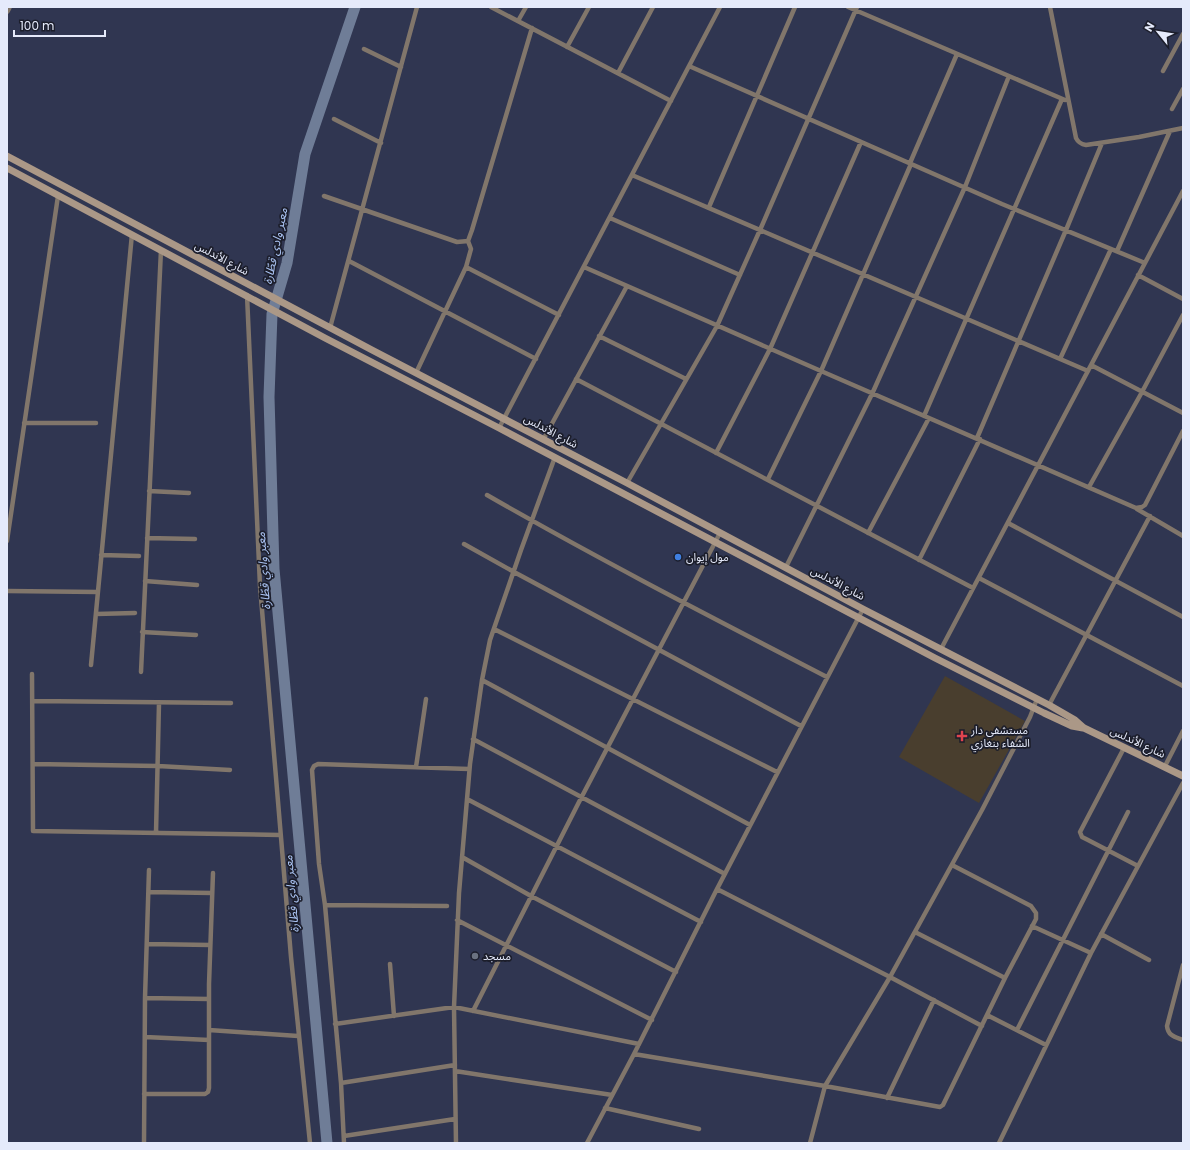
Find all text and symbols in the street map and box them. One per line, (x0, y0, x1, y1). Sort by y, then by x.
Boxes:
scale bar (14, 12, 105, 38)
north arrow (1138, 12, 1178, 52)
text: 100 m (20, 17, 54, 34)
text: N (1140, 19, 1158, 35)
water label: معبر وادي قطّارة (259, 205, 293, 286)
street label: شارع الأندلس (192, 237, 252, 279)
street label: شارع الأندلس (521, 410, 581, 452)
water label: معبر وادي قطّارة (252, 531, 276, 610)
place label: مول إيوان (686, 549, 729, 565)
marker: مول إيوان (673, 552, 683, 562)
street label: شارع الأندلس (808, 562, 868, 604)
place label: مستشفى دار الشفاء بنغازي (970, 722, 1030, 753)
street label: شارع الأندلس (1108, 722, 1168, 762)
marker: مستشفى دار الشفاء بنغازي (956, 730, 968, 742)
water label: معبر وادي قطّارة (279, 854, 305, 933)
place label: مسجد (483, 948, 511, 964)
marker: مسجد (470, 951, 480, 961)

